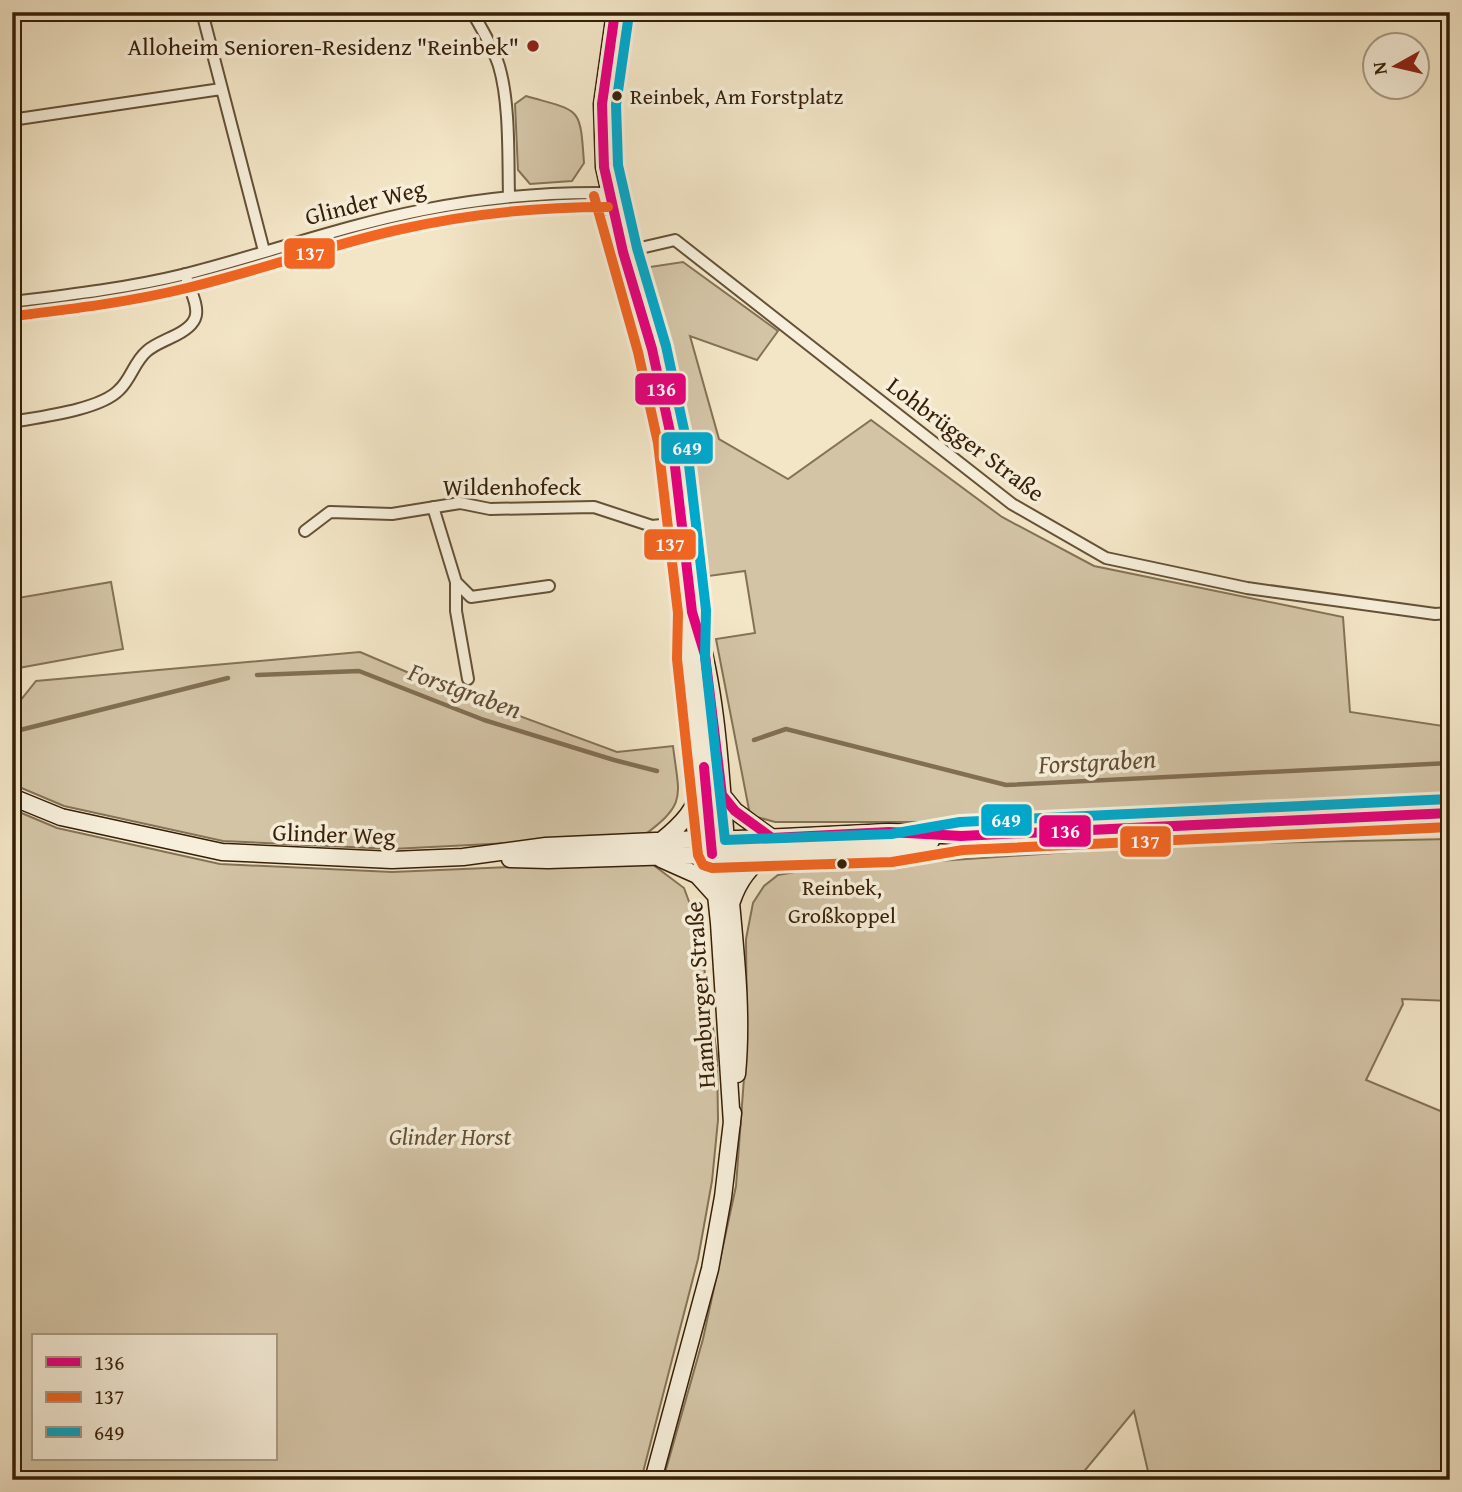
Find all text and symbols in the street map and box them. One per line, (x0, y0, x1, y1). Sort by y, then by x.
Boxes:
place label: Alloheim Senioren-Residenz "Reinbek" (127, 29, 519, 64)
north arrow (1360, 32, 1430, 102)
marker: Alloheim Senioren-Residenz "Reinbek" (525, 38, 541, 54)
text: N (1364, 60, 1394, 77)
place label: Reinbek, Am Forstplatz (630, 80, 844, 112)
marker: Reinbek, Am Forstplatz (610, 89, 624, 103)
street label: Glinder Weg (301, 170, 429, 234)
line badge: 137 (283, 237, 336, 270)
text: 137 (295, 239, 325, 267)
street label: Lohbrügger Straße (880, 368, 1052, 510)
line badge: 136 (634, 372, 687, 406)
text: 136 (646, 375, 676, 403)
line badge: 649 (660, 431, 714, 465)
text: 649 (672, 434, 702, 462)
street label: Wildenhofeck (443, 469, 582, 504)
line badge: 137 (643, 528, 697, 561)
text: 137 (655, 530, 685, 558)
water label: Forstgraben (402, 651, 527, 728)
water label: Forstgraben (1036, 738, 1157, 784)
line badge: 649 (980, 803, 1033, 837)
text: 649 (991, 806, 1021, 834)
street label: Glinder Weg (272, 814, 396, 854)
line badge: 136 (1038, 814, 1092, 848)
text: 136 (1050, 817, 1080, 845)
line badge: 137 (1119, 825, 1172, 858)
text: 137 (1130, 827, 1160, 855)
marker: Reinbek, Großkoppel (835, 857, 849, 871)
place label: Reinbek, Großkoppel (788, 871, 896, 931)
street label: Hamburger Straße (676, 900, 724, 1090)
park label: Glinder Horst (389, 1119, 511, 1154)
legend (32, 1334, 276, 1460)
text: 136 (94, 1347, 124, 1378)
text: 137 (94, 1381, 124, 1412)
text: 649 (94, 1417, 124, 1448)

